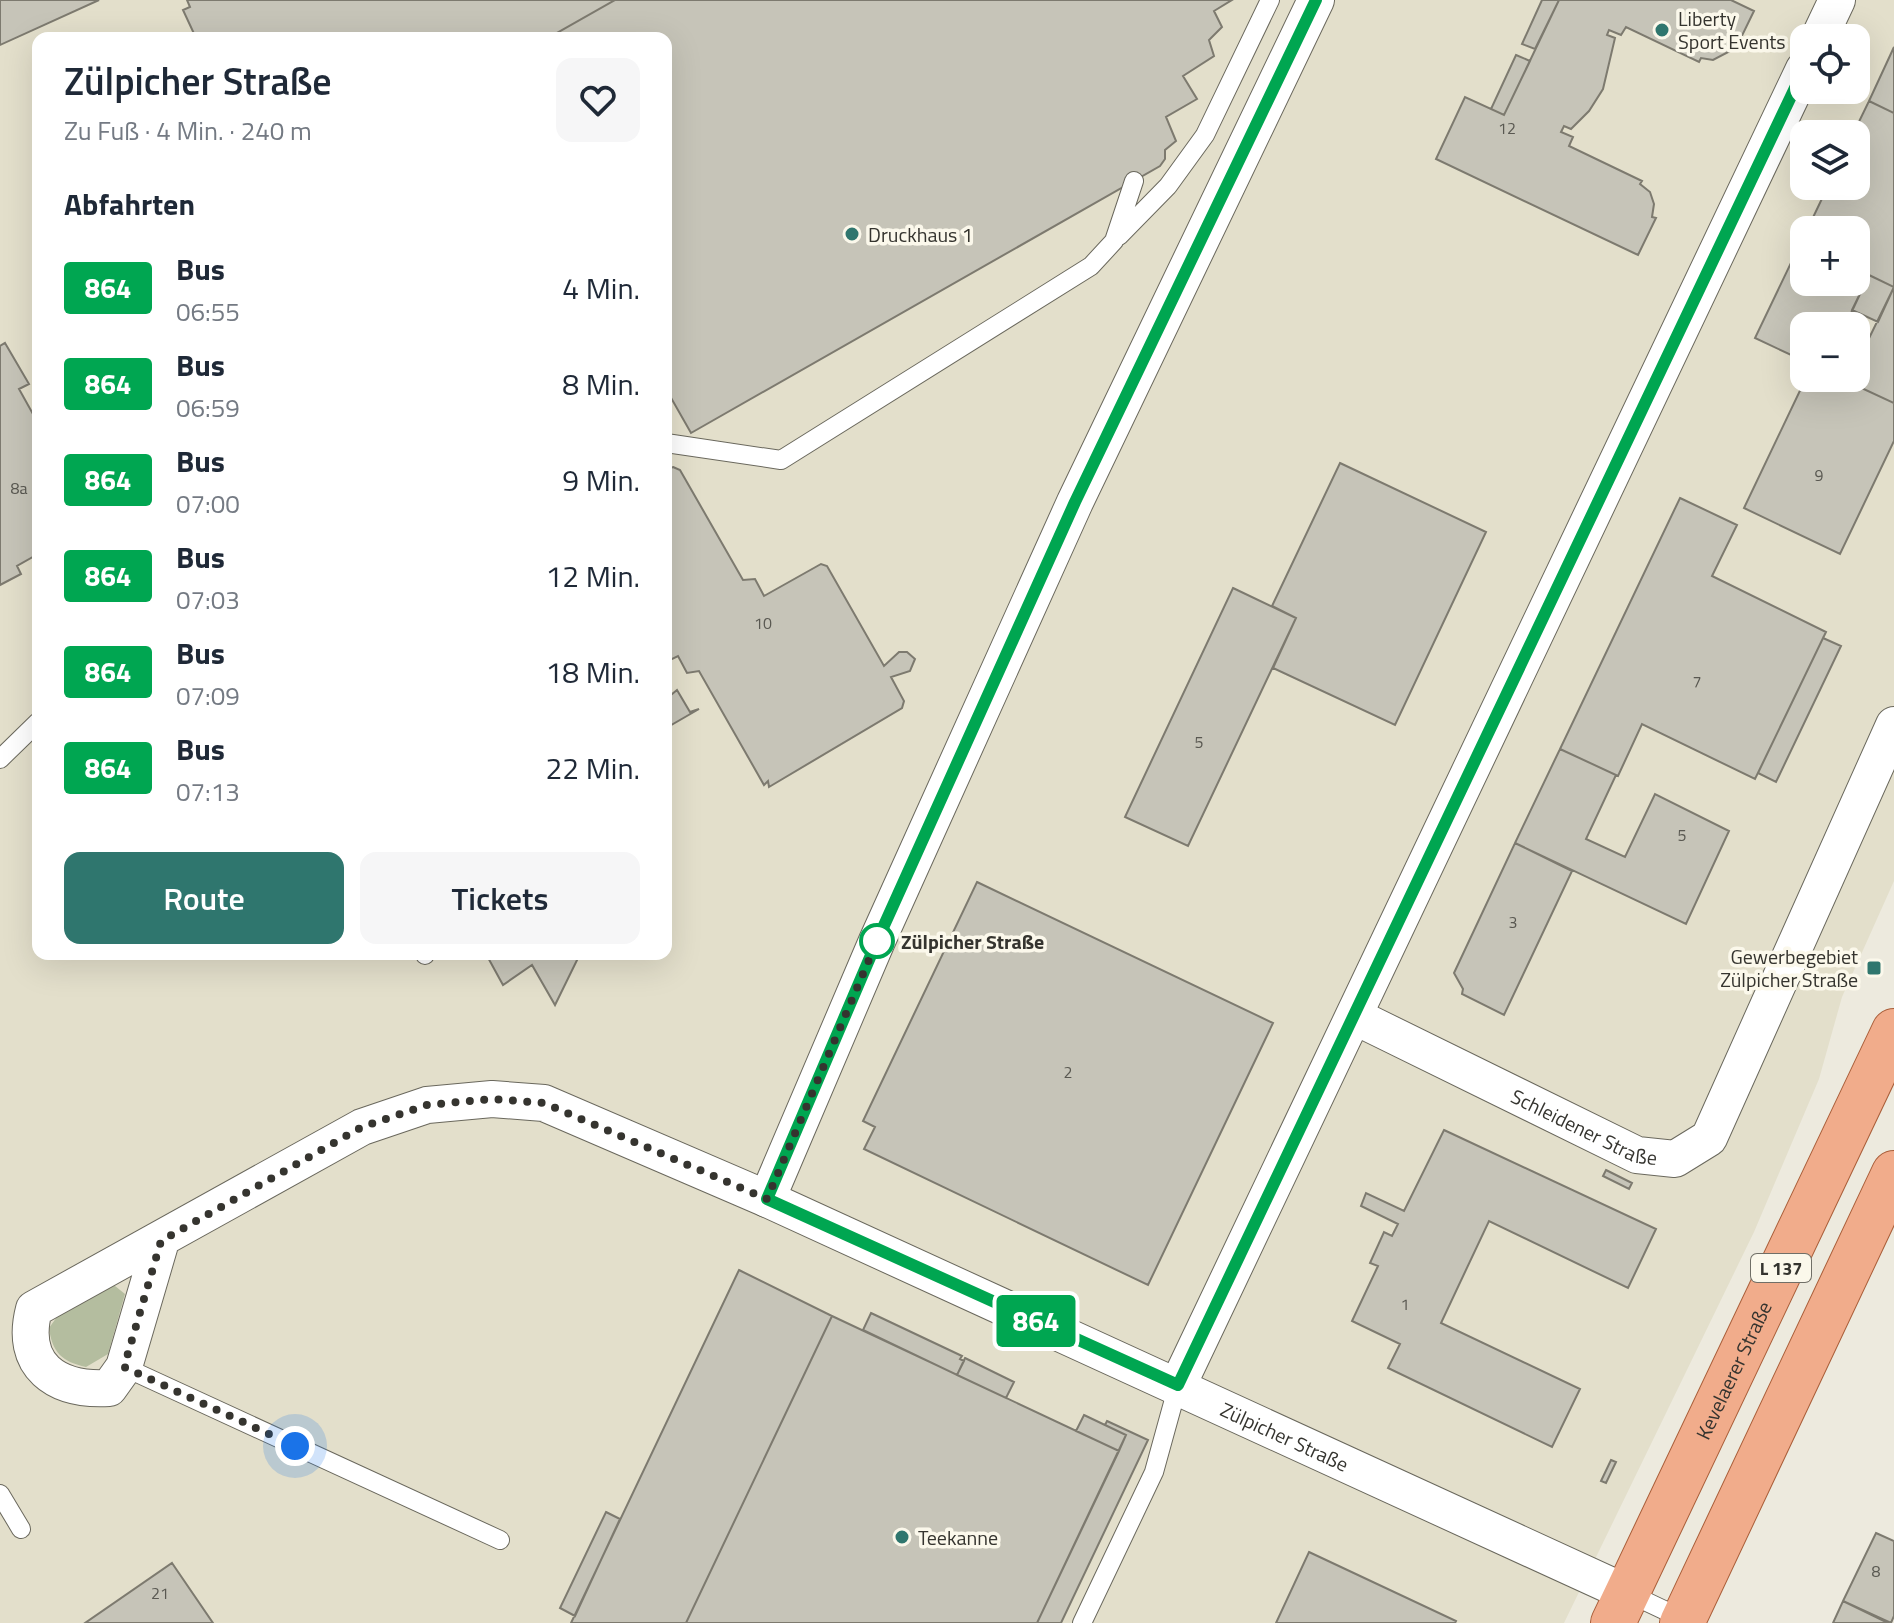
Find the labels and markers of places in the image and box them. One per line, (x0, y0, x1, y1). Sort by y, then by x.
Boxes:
place label: Liberty Sport Events (1678, 3, 1786, 57)
marker: Liberty Sport Events (1653, 21, 1671, 39)
place label: Druckhaus 1 (868, 219, 973, 250)
marker: Druckhaus 1 (843, 225, 861, 243)
marker: Zülpicher Straße (860, 924, 894, 958)
place label: Zülpicher Straße (901, 926, 1044, 957)
place label: Gewerbegebiet Zülpicher Straße (1720, 941, 1858, 995)
marker: Gewerbegebiet Zülpicher Straße (1865, 959, 1883, 977)
place label: Teekanne (918, 1522, 998, 1553)
marker: Teekanne (893, 1528, 911, 1546)

